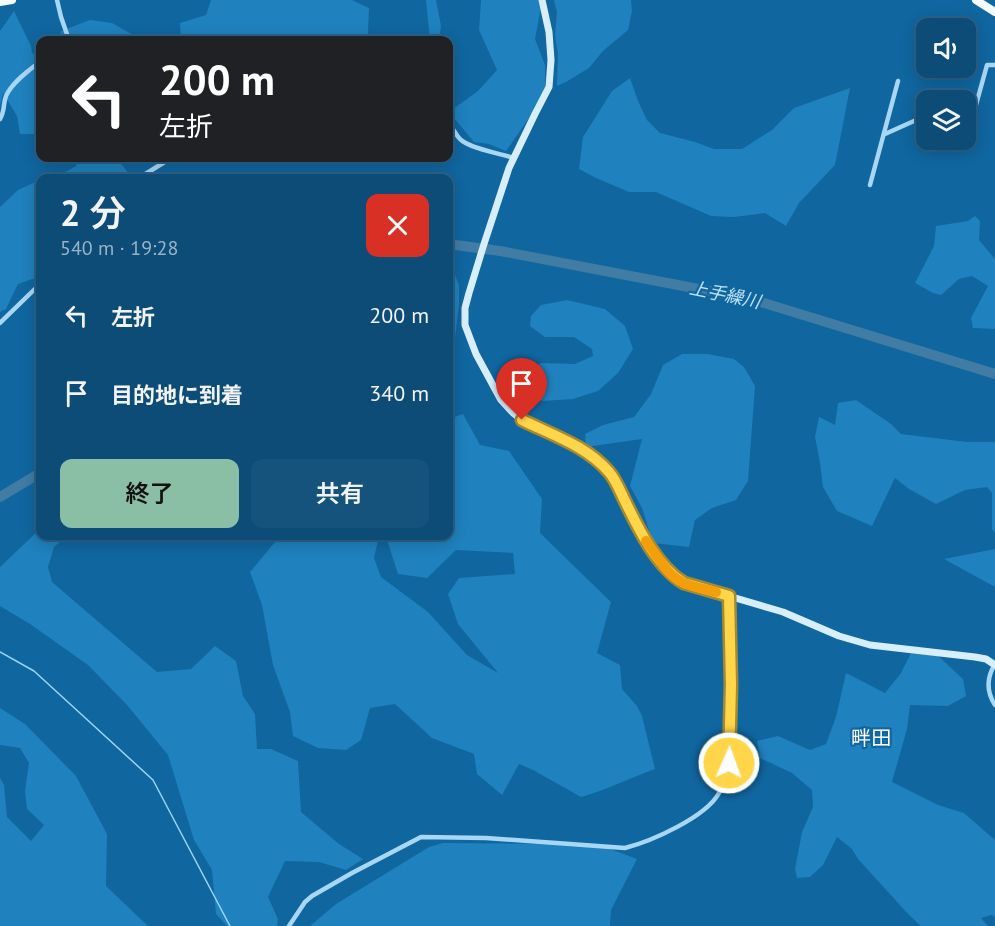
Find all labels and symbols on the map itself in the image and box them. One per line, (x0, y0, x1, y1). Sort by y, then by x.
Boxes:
water label: 上手繰川 (687, 276, 765, 314)
pin (496, 358, 547, 420)
district label: 畔田 (851, 725, 891, 751)
position arrow (697, 731, 761, 795)

